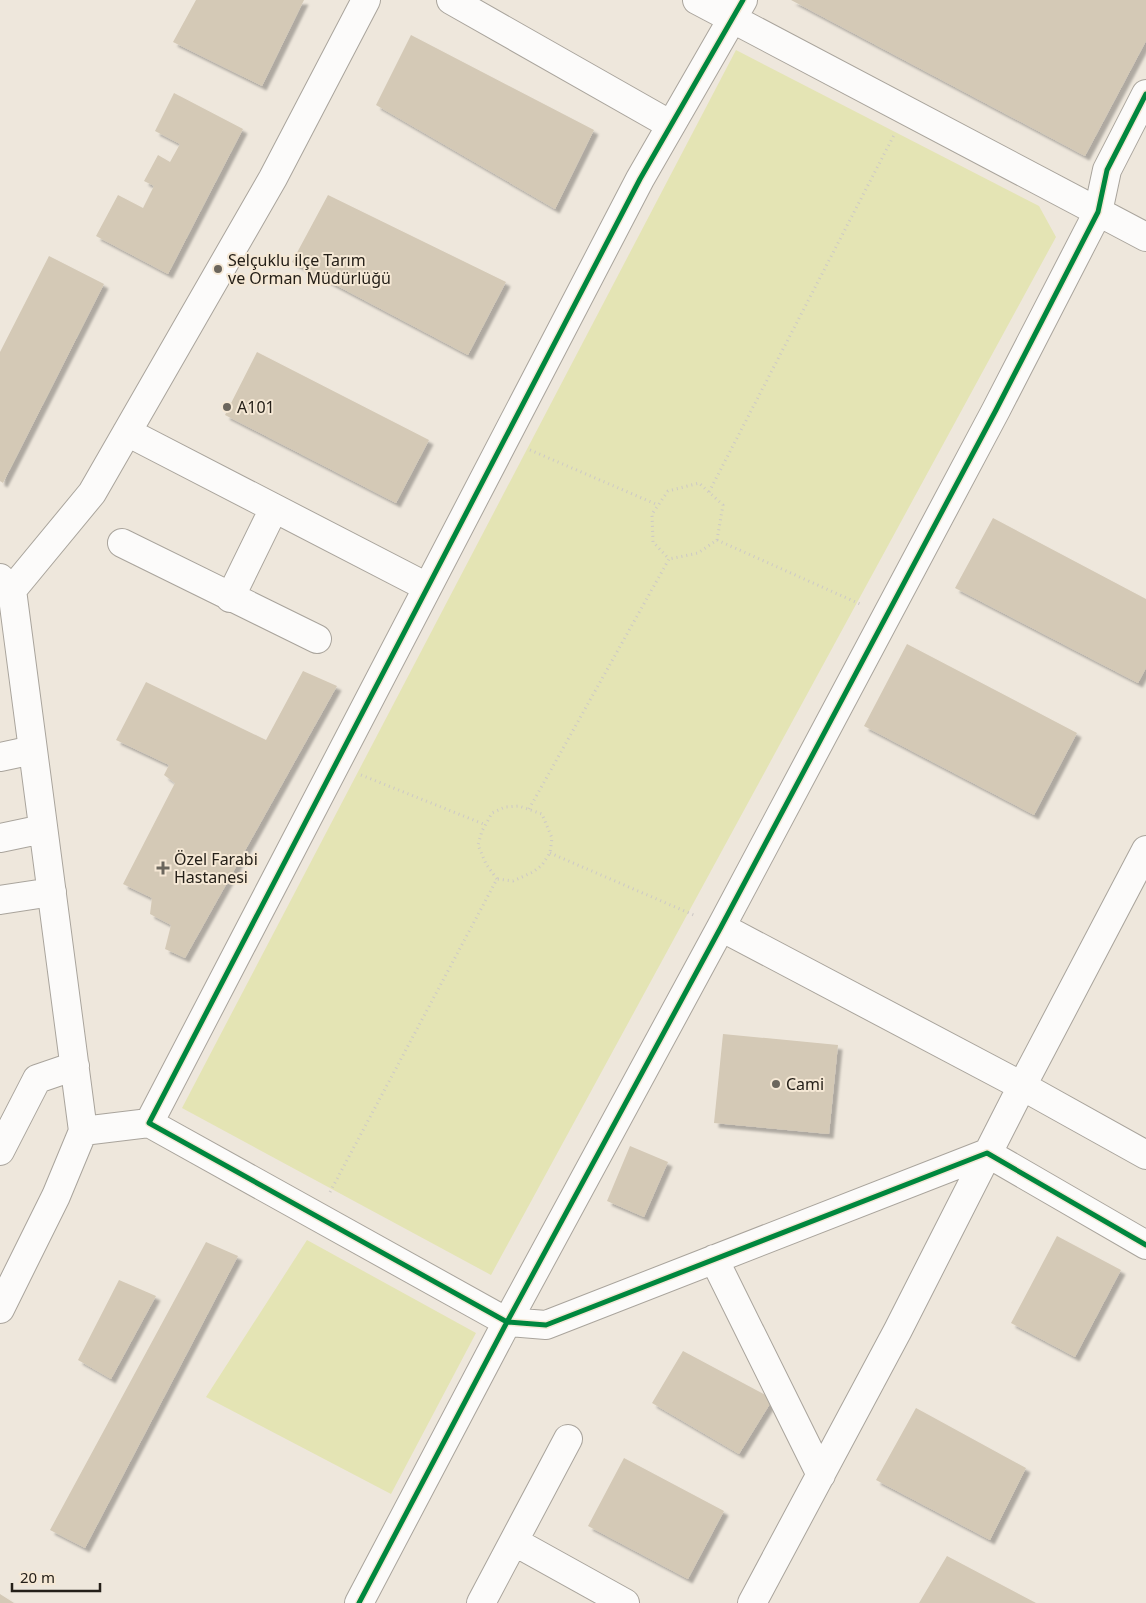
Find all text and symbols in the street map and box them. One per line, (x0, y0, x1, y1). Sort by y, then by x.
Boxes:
place label: Selçuklu ilçe Tarım ve Orman Müdürlüğü (228, 249, 391, 289)
marker: Selçuklu ilçe Tarım ve Orman Müdürlüğü (212, 263, 224, 275)
place label: A101 (237, 396, 275, 418)
marker: A101 (221, 401, 233, 413)
place label: Özel Farabi Hastanesi (174, 848, 258, 888)
marker: Özel Farabi Hastanesi (156, 861, 170, 875)
place label: Cami (786, 1073, 824, 1095)
marker: Cami (770, 1078, 782, 1090)
scale bar (12, 1560, 100, 1592)
text: 20 m (20, 1567, 55, 1587)

